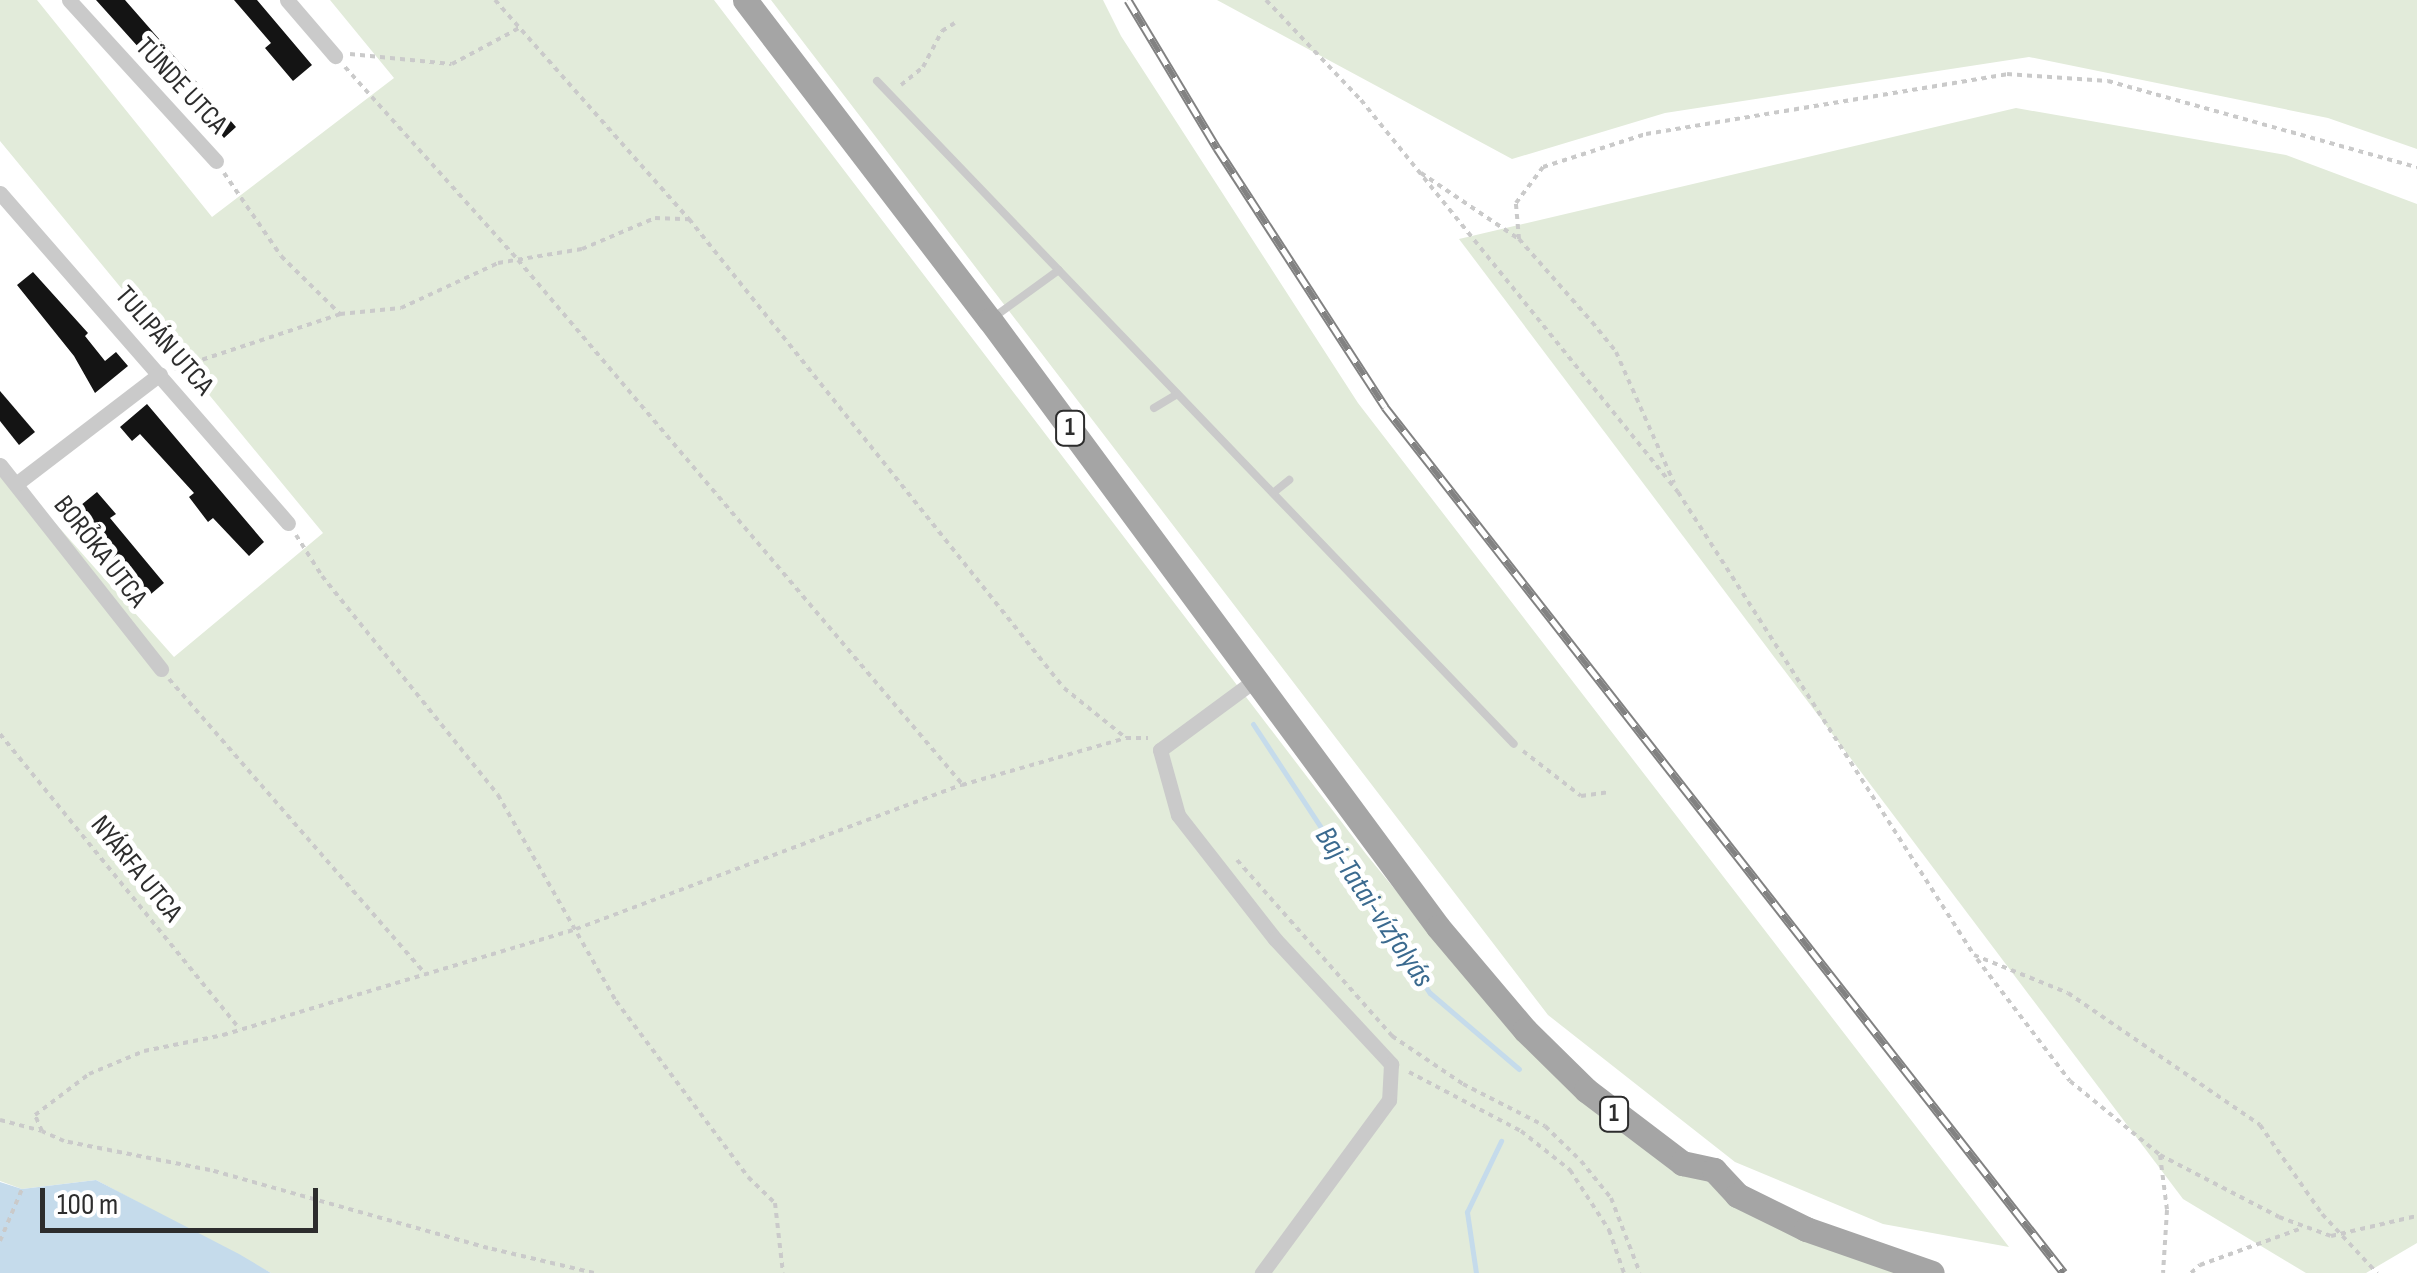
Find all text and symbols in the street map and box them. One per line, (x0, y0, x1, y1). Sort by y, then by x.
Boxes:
street label: TÜNDE UTCA (128, 31, 234, 141)
street label: TULIPÁN UTCA (108, 280, 220, 402)
road number: 1 (1055, 408, 1085, 448)
street label: BORÓKA UTCA (46, 490, 154, 614)
street label: NYÁRFA UTCA (83, 809, 189, 929)
water label: Baj-Tatai-vízfolyás (1307, 820, 1441, 994)
road number: 1 (1599, 1094, 1629, 1134)
scale bar (45, 1168, 322, 1230)
text: 100 m (57, 1187, 118, 1223)

